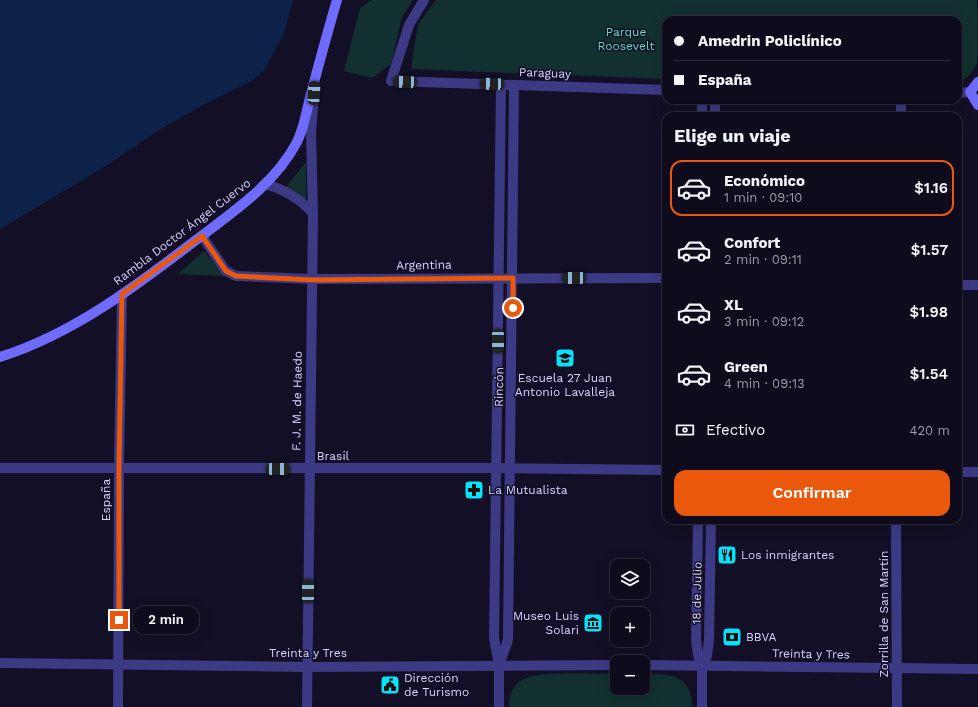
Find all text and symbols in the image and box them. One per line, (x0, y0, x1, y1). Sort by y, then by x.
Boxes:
park label: Parque Roosevelt (598, 25, 654, 53)
text: Amedrin Policlínico (698, 32, 842, 50)
street label: Paraguay (519, 65, 572, 81)
text: España (698, 71, 751, 89)
car (393, 76, 417, 88)
car (480, 78, 504, 90)
car (307, 81, 321, 105)
text: Elige un viaje (674, 125, 791, 146)
icon: car (676, 170, 712, 206)
text: Económico (724, 172, 805, 190)
street label: Rambla Doctor Ángel Cuervo (111, 176, 253, 288)
text: $1.16 (914, 179, 948, 197)
text: 1 min · 09:10 (724, 190, 802, 205)
icon: car (676, 232, 712, 268)
text: Confort (724, 234, 780, 252)
text: $1.57 (911, 241, 948, 259)
text: 2 min · 09:11 (724, 252, 802, 267)
street label: Argentina (396, 258, 452, 272)
car (562, 272, 586, 284)
icon: car (676, 294, 712, 330)
text: XL (724, 296, 743, 314)
route start (504, 299, 522, 317)
text: $1.98 (909, 303, 948, 321)
text: 3 min · 09:12 (724, 314, 804, 329)
car (492, 329, 504, 353)
school or university icon: Escuela 27 Juan Antonio Lavalleja (554, 347, 576, 369)
street label: F. J. M. de Haedo (289, 351, 305, 451)
icon: car (676, 356, 712, 392)
text: Green (724, 358, 768, 376)
text: $1.54 (910, 365, 948, 383)
street label: Rincón (492, 367, 506, 407)
place label: Escuela 27 Juan Antonio Lavalleja (515, 371, 615, 399)
text: 4 min · 09:13 (724, 376, 805, 391)
icon: cash (674, 419, 696, 441)
text: Efectivo (706, 421, 765, 439)
text: 420 m (910, 423, 950, 438)
street label: Brasil (317, 449, 350, 463)
car (266, 463, 290, 475)
button: Confirmar (674, 470, 950, 516)
street label: España (99, 479, 113, 521)
pharmacy icon: La Mutualista (463, 479, 485, 501)
place label: La Mutualista (488, 483, 568, 497)
restaurant icon: Los inmigrantes (716, 544, 738, 566)
place label: Los inmigrantes (741, 548, 834, 562)
street label: Zorrilla de San Martín (877, 551, 891, 678)
map controls (610, 559, 650, 695)
button: layers (610, 559, 650, 599)
street label: 18 de Julio (689, 562, 705, 624)
car (302, 579, 314, 603)
callout: 2 min (133, 606, 199, 634)
button: + (610, 607, 650, 647)
place label: Museo Luis Solari (513, 609, 579, 637)
route end (110, 611, 128, 629)
text: 2 min (148, 612, 184, 627)
museum icon: Museo Luis Solari (582, 612, 604, 634)
bank icon: BBVA (721, 626, 743, 648)
place label: BBVA (746, 630, 777, 644)
street label: Treinta y Tres (269, 646, 347, 660)
street label: Treinta y Tres (772, 646, 850, 662)
button: − (610, 655, 650, 695)
place label: Dirección de Turismo (404, 671, 469, 699)
public building icon: Dirección de Turismo (379, 674, 401, 696)

